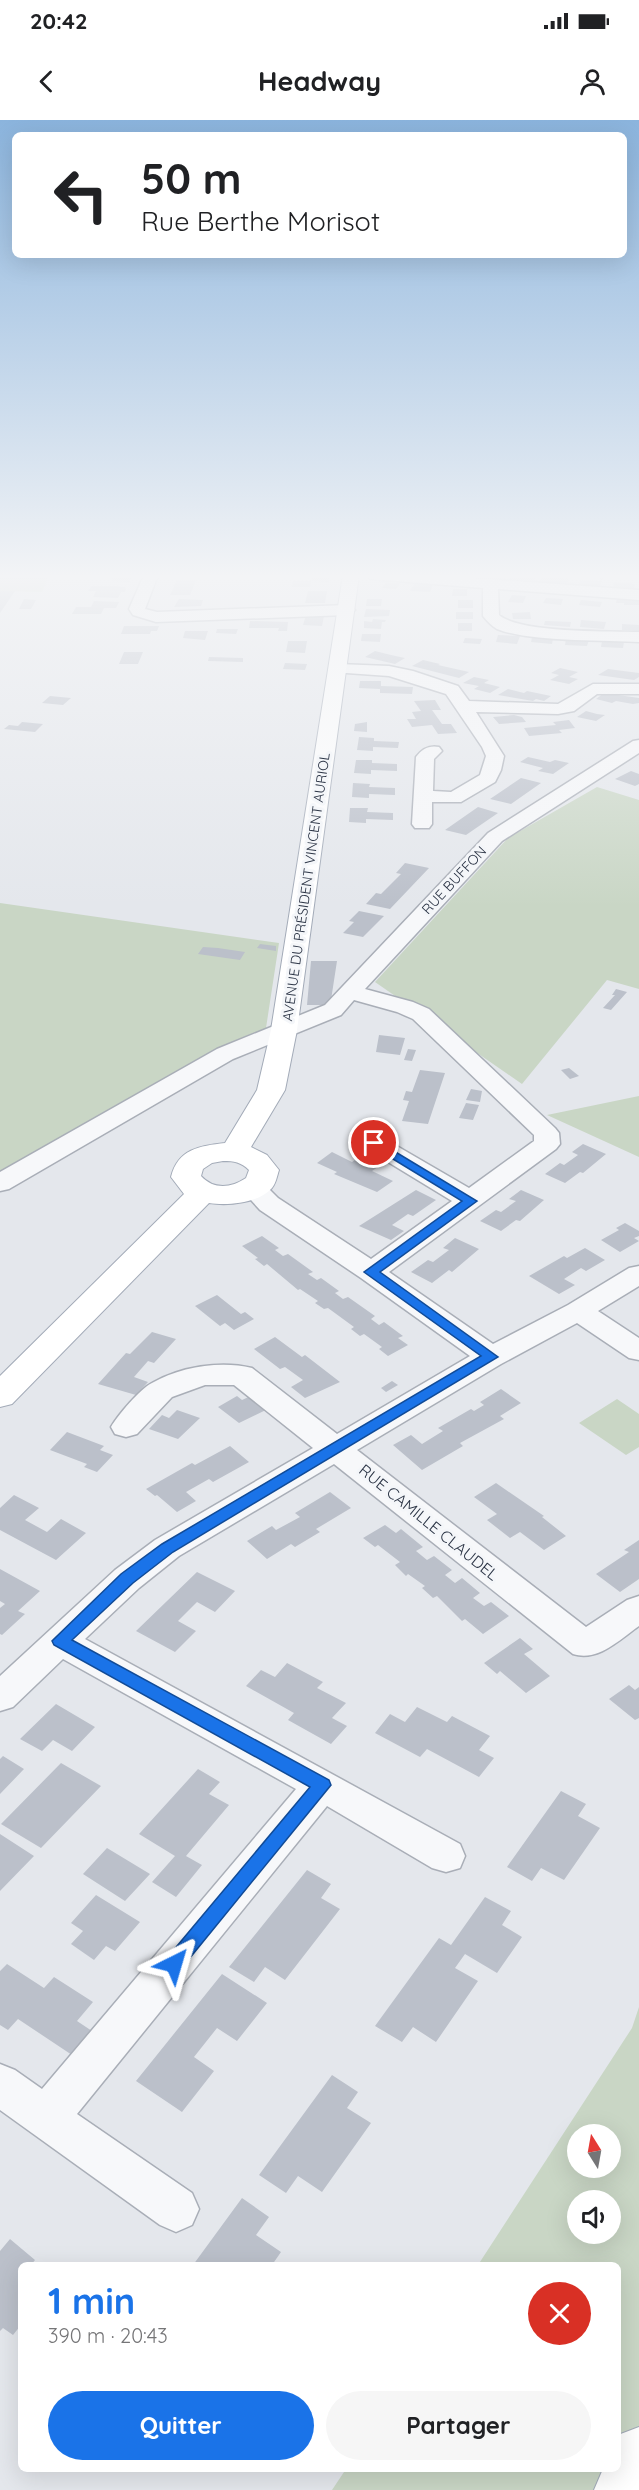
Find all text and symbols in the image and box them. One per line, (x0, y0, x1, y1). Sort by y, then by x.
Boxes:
text: 20:42 (30, 7, 88, 35)
text: Headway (258, 64, 381, 98)
icon: back (30, 65, 63, 98)
icon: person (576, 65, 609, 98)
text: 50 m (141, 152, 241, 205)
icon: left (42, 156, 120, 234)
text: Rue Berthe Morisot (141, 204, 380, 238)
street label: AVENUE DU PRÉSIDENT VINCENT AURIOL (278, 751, 334, 1022)
street label: RUE BUFFON (418, 842, 490, 918)
pin (348, 1117, 399, 1168)
icon: arrive (357, 1126, 390, 1159)
street label: RUE CAMILLE CLAUDEL (355, 1460, 503, 1585)
position arrow (142, 1932, 206, 1996)
north arrow (567, 2124, 621, 2178)
map controls (567, 2124, 621, 2244)
button: sound (567, 2190, 621, 2244)
text: 1 min (48, 2278, 135, 2323)
button: close (528, 2282, 591, 2345)
text: 390 m · 20:43 (48, 2323, 168, 2348)
button: Quitter (48, 2391, 314, 2460)
button: Partager (326, 2391, 591, 2460)

